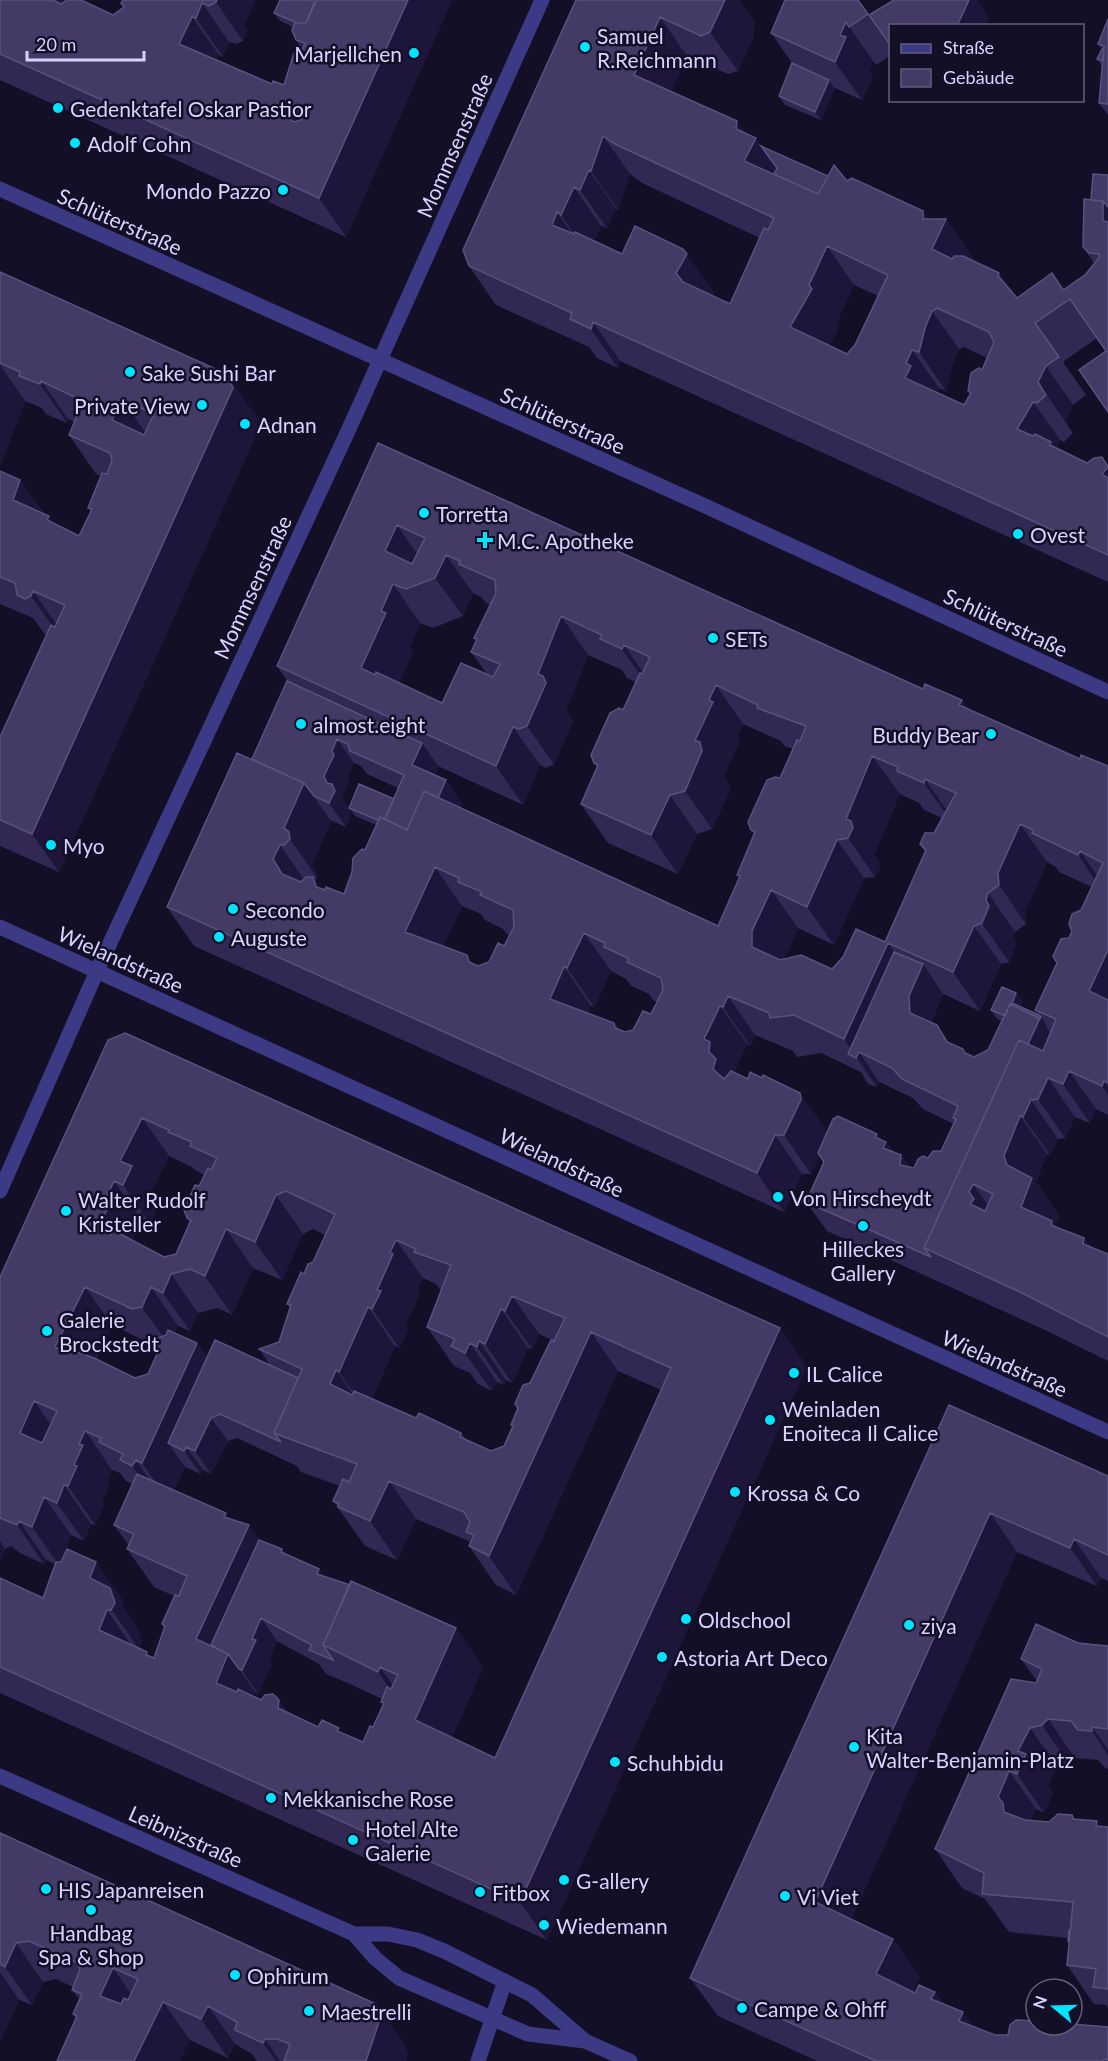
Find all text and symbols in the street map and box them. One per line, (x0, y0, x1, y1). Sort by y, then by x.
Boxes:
place label: Samuel R.Reichmann (597, 23, 717, 72)
scale bar (27, 24, 144, 62)
legend (889, 24, 1084, 102)
text: 20 m (36, 33, 76, 55)
text: Straße (943, 36, 994, 58)
marker: Samuel R.Reichmann (578, 40, 592, 54)
place label: Marjellchen (294, 41, 402, 66)
marker: Marjellchen (407, 46, 421, 60)
text: Gebäude (943, 66, 1014, 88)
street label: Mommsenstraße (411, 69, 497, 221)
place label: Gedenktafel Oskar Pastior (70, 96, 312, 121)
marker: Gedenktafel Oskar Pastior (51, 101, 65, 115)
place label: Adolf Cohn (87, 131, 191, 156)
marker: Adolf Cohn (68, 136, 82, 150)
place label: Mondo Pazzo (146, 178, 271, 203)
street label: Schlüterstraße (54, 182, 186, 260)
marker: Mondo Pazzo (276, 183, 290, 197)
place label: Sake Sushi Bar (142, 360, 276, 385)
marker: Sake Sushi Bar (123, 365, 137, 379)
street label: Schlüterstraße (497, 381, 629, 459)
place label: Private View (74, 393, 191, 418)
marker: Private View (195, 398, 209, 412)
place label: Adnan (257, 412, 317, 437)
marker: Adnan (238, 417, 252, 431)
place label: Torretta (436, 501, 508, 526)
marker: Torretta (417, 506, 431, 520)
street label: Mommsenstraße (208, 511, 296, 663)
place label: Ovest (1030, 522, 1085, 547)
marker: Ovest (1011, 527, 1025, 541)
place label: M.C. Apotheke (497, 528, 634, 553)
marker: M.C. Apotheke (478, 533, 492, 547)
street label: Schlüterstraße (940, 582, 1072, 662)
place label: SETs (725, 626, 768, 651)
marker: SETs (706, 631, 720, 645)
place label: almost.eight (313, 712, 426, 737)
marker: almost.eight (294, 717, 308, 731)
place label: Buddy Bear (872, 722, 979, 747)
marker: Buddy Bear (984, 727, 998, 741)
place label: Myo (63, 833, 105, 858)
marker: Myo (44, 838, 58, 852)
place label: Secondo (245, 897, 325, 922)
marker: Secondo (226, 902, 240, 916)
street label: Wielandstraße (54, 920, 188, 998)
place label: Auguste (231, 925, 307, 950)
marker: Auguste (212, 930, 226, 944)
street label: Wielandstraße (496, 1122, 628, 1202)
place label: Von Hirscheydt (790, 1185, 932, 1210)
place label: Walter Rudolf Kristeller (78, 1187, 206, 1236)
marker: Von Hirscheydt (771, 1190, 785, 1204)
marker: Walter Rudolf Kristeller (59, 1204, 73, 1218)
marker: Hilleckes Gallery (856, 1219, 870, 1233)
place label: Hilleckes Gallery (822, 1236, 904, 1285)
place label: Galerie Brockstedt (59, 1307, 160, 1356)
marker: Galerie Brockstedt (40, 1324, 54, 1338)
street label: Wielandstraße (938, 1324, 1072, 1402)
place label: IL Calice (806, 1361, 883, 1386)
marker: IL Calice (787, 1366, 801, 1380)
place label: Weinladen Enoiteca Il Calice (782, 1396, 938, 1445)
marker: Weinladen Enoiteca Il Calice (763, 1413, 777, 1427)
place label: Krossa & Co (747, 1480, 860, 1505)
marker: Krossa & Co (728, 1485, 742, 1499)
place label: Oldschool (698, 1607, 791, 1632)
marker: Oldschool (679, 1612, 693, 1626)
place label: ziya (921, 1613, 957, 1638)
marker: ziya (902, 1618, 916, 1632)
place label: Astoria Art Deco (674, 1645, 828, 1670)
marker: Astoria Art Deco (655, 1650, 669, 1664)
place label: Kita Walter-Benjamin-Platz (866, 1723, 1074, 1772)
marker: Kita Walter-Benjamin-Platz (847, 1740, 861, 1754)
place label: Schuhbidu (627, 1750, 724, 1775)
marker: Schuhbidu (608, 1755, 622, 1769)
place label: Mekkanische Rose (283, 1786, 454, 1811)
marker: Mekkanische Rose (264, 1791, 278, 1805)
street label: Leibnizstraße (125, 1800, 247, 1872)
place label: Hotel Alte Galerie (365, 1816, 458, 1865)
marker: Hotel Alte Galerie (346, 1833, 360, 1847)
place label: G-allery (576, 1868, 649, 1893)
marker: G-allery (557, 1873, 571, 1887)
place label: HIS Japanreisen (58, 1877, 204, 1902)
place label: Fitbox (492, 1880, 551, 1905)
marker: HIS Japanreisen (39, 1882, 53, 1896)
place label: Vi Viet (797, 1884, 859, 1909)
marker: Fitbox (473, 1885, 487, 1899)
marker: Vi Viet (778, 1889, 792, 1903)
marker: Handbag Spa & Shop (84, 1903, 98, 1917)
place label: Wiedemann (556, 1913, 668, 1938)
marker: Wiedemann (537, 1918, 551, 1932)
place label: Handbag Spa & Shop (38, 1920, 144, 1969)
place label: Ophirum (247, 1963, 329, 1988)
marker: Ophirum (228, 1968, 242, 1982)
north arrow (1024, 1977, 1084, 2037)
text: N (1028, 1993, 1050, 2011)
place label: Campe & Ohff (754, 1996, 886, 2021)
place label: Maestrelli (321, 1999, 412, 2024)
marker: Campe & Ohff (735, 2001, 749, 2015)
marker: Maestrelli (302, 2004, 316, 2018)

